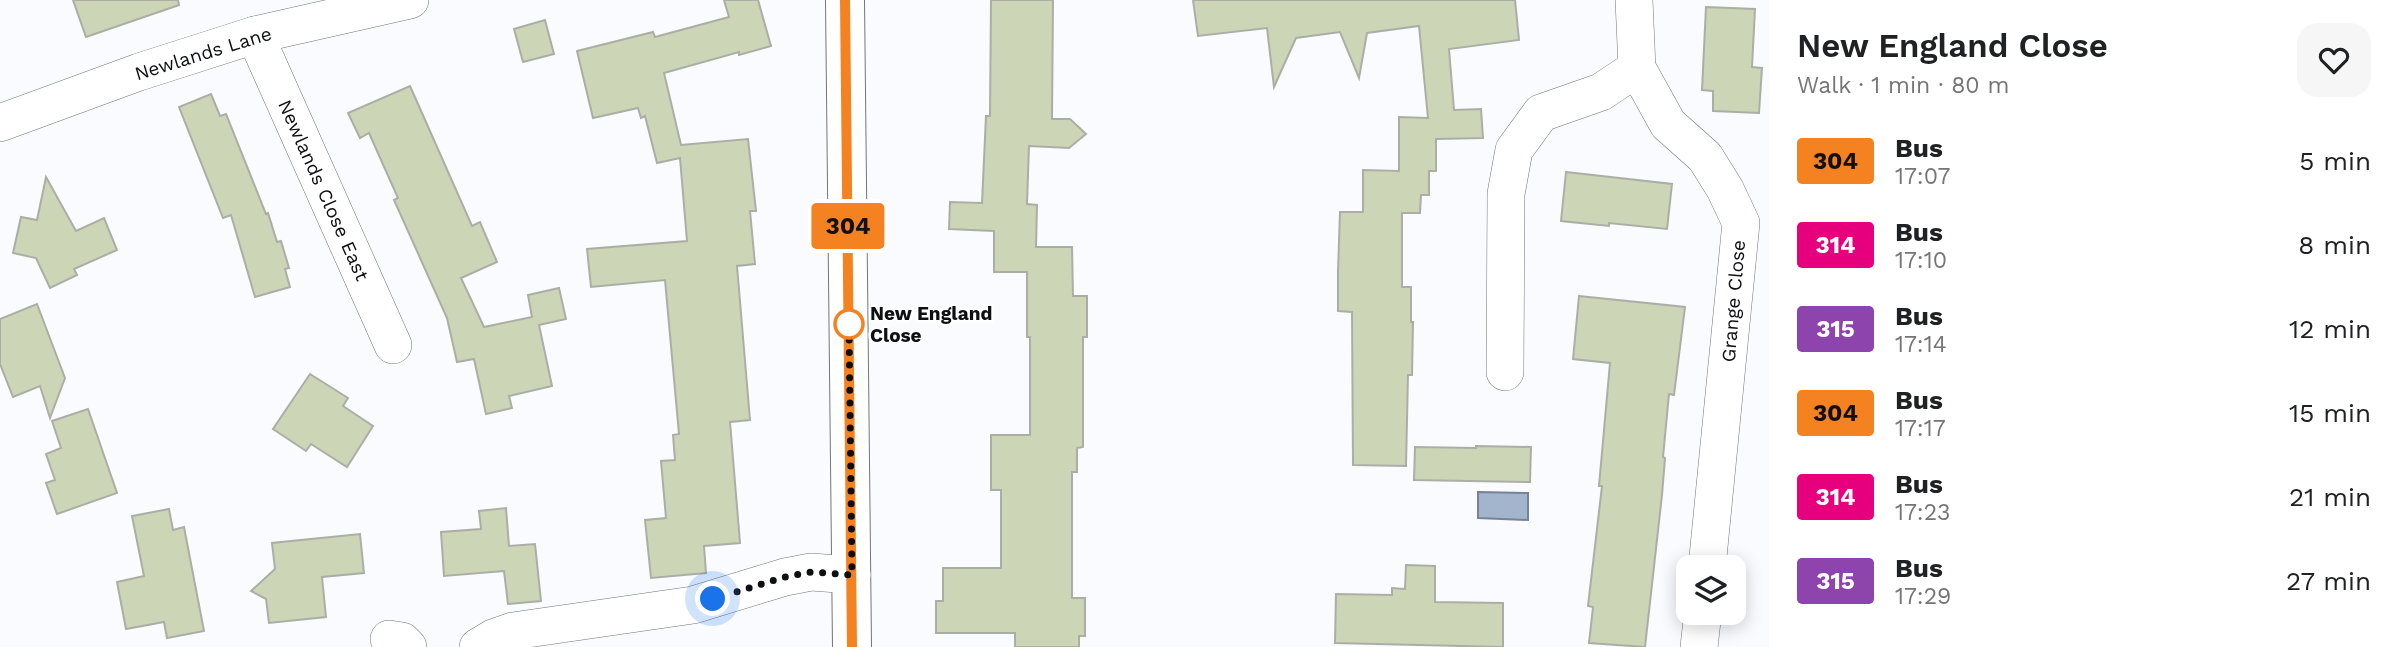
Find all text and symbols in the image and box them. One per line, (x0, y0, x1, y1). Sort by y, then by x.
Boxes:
street label: Newlands Lane (132, 22, 274, 85)
button: heart (2297, 23, 2371, 97)
text: New England Close (1797, 26, 2108, 65)
text: Walk · 1 min · 80 m (1797, 72, 2009, 99)
street label: Newlands Close East (273, 96, 374, 284)
text: Bus (1895, 133, 1943, 163)
text: 5 min (2299, 146, 2371, 176)
text: 304 (1813, 147, 1858, 175)
text: 17:07 (1895, 163, 1950, 190)
line badge: 304 (808, 203, 888, 249)
text: 304 (825, 212, 871, 240)
text: Bus (1895, 217, 1943, 247)
text: 8 min (2298, 230, 2371, 260)
text: 314 (1815, 231, 1856, 259)
street label: Grange Close (1717, 239, 1750, 363)
text: 17:10 (1895, 247, 1947, 274)
text: Bus (1895, 301, 1943, 331)
place label: New England Close (870, 302, 992, 347)
marker: New England Close (834, 309, 864, 339)
text: 12 min (2289, 314, 2371, 344)
text: 315 (1816, 315, 1855, 343)
text: 17:14 (1895, 331, 1947, 358)
text: Bus (1895, 385, 1943, 415)
text: 15 min (2289, 398, 2371, 428)
text: 304 (1813, 399, 1858, 427)
text: 17:17 (1895, 415, 1946, 442)
text: Bus (1895, 469, 1943, 499)
text: 21 min (2289, 482, 2371, 512)
text: 314 (1815, 483, 1856, 511)
text: 17:23 (1895, 499, 1951, 526)
text: Bus (1895, 553, 1943, 583)
map controls (1676, 555, 1746, 625)
button: layers (1676, 555, 1746, 625)
text: 27 min (2286, 566, 2371, 596)
text: 315 (1816, 567, 1855, 595)
your location (695, 581, 730, 616)
text: 17:29 (1895, 583, 1951, 610)

